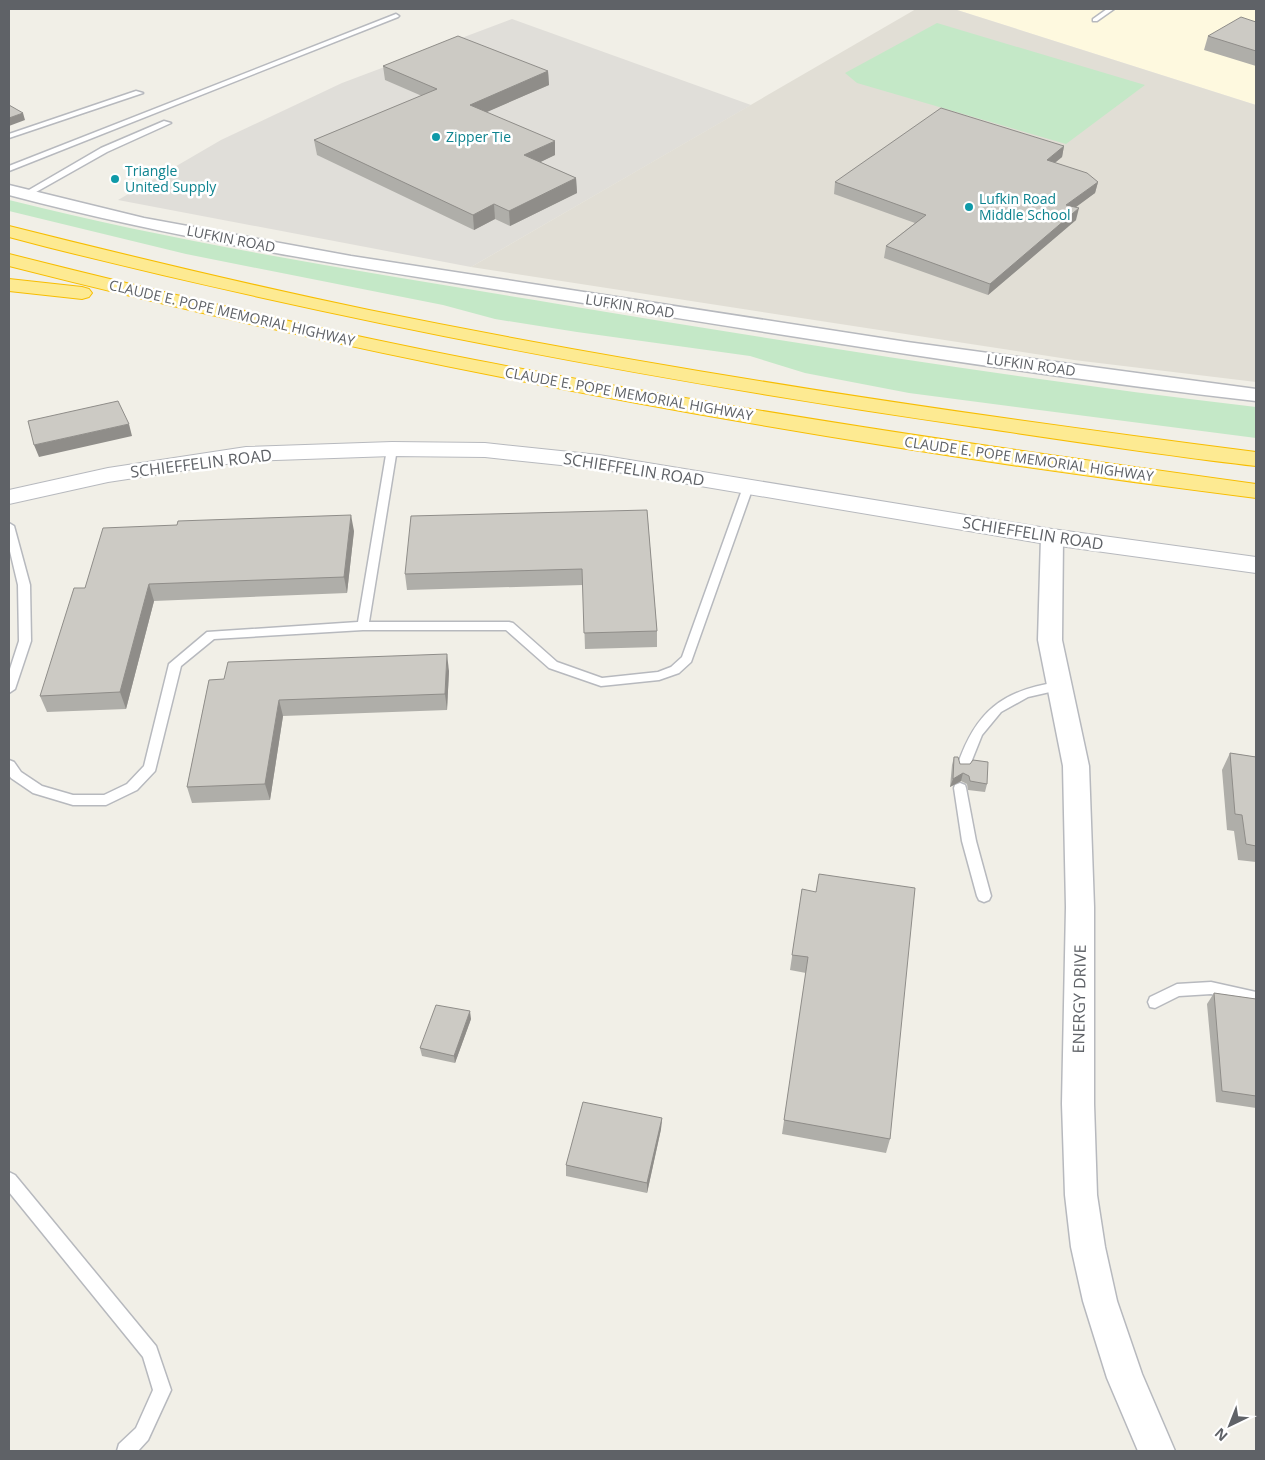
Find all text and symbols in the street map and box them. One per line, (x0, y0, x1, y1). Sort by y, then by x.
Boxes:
place label: Zipper Tie (446, 127, 511, 146)
marker: Zipper Tie (430, 131, 442, 143)
place label: Triangle United Supply (125, 161, 217, 196)
marker: Triangle United Supply (109, 173, 121, 185)
place label: Lufkin Road Middle School (979, 189, 1071, 224)
marker: Lufkin Road Middle School (963, 201, 975, 213)
street label: LUFKIN ROAD (185, 221, 277, 256)
street label: CLAUDE E. POPE MEMORIAL HIGHWAY (107, 275, 357, 350)
street label: LUFKIN ROAD (584, 289, 676, 322)
street label: LUFKIN ROAD (985, 349, 1077, 380)
street label: CLAUDE E. POPE MEMORIAL HIGHWAY (504, 362, 755, 425)
street label: CLAUDE E. POPE MEMORIAL HIGHWAY (903, 432, 1155, 485)
street label: SCHIEFFELIN ROAD (129, 443, 273, 483)
street label: SCHIEFFELIN ROAD (562, 447, 706, 491)
street label: SCHIEFFELIN ROAD (961, 511, 1105, 555)
street label: ENERGY DRIVE (1067, 944, 1091, 1054)
north arrow (1205, 1400, 1255, 1450)
text: N (1210, 1424, 1231, 1446)

